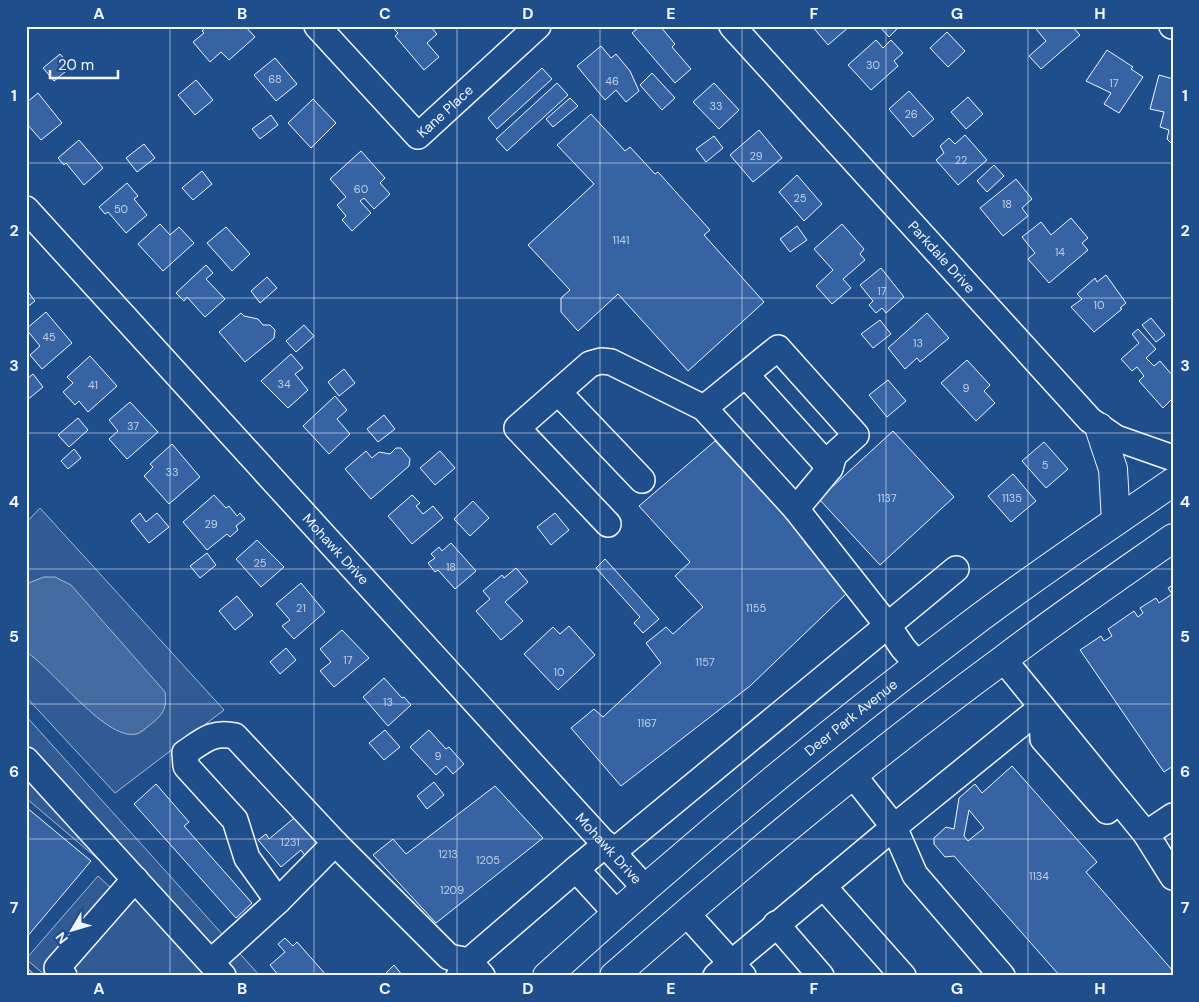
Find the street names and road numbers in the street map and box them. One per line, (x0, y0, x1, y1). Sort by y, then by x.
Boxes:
street label: Kane Place (413, 81, 477, 142)
street label: Parkdale Drive (904, 217, 979, 297)
street label: Mohawk Drive (299, 510, 373, 588)
street label: Deer Park Avenue (801, 675, 901, 760)
street label: Mohawk Drive (572, 809, 646, 888)

